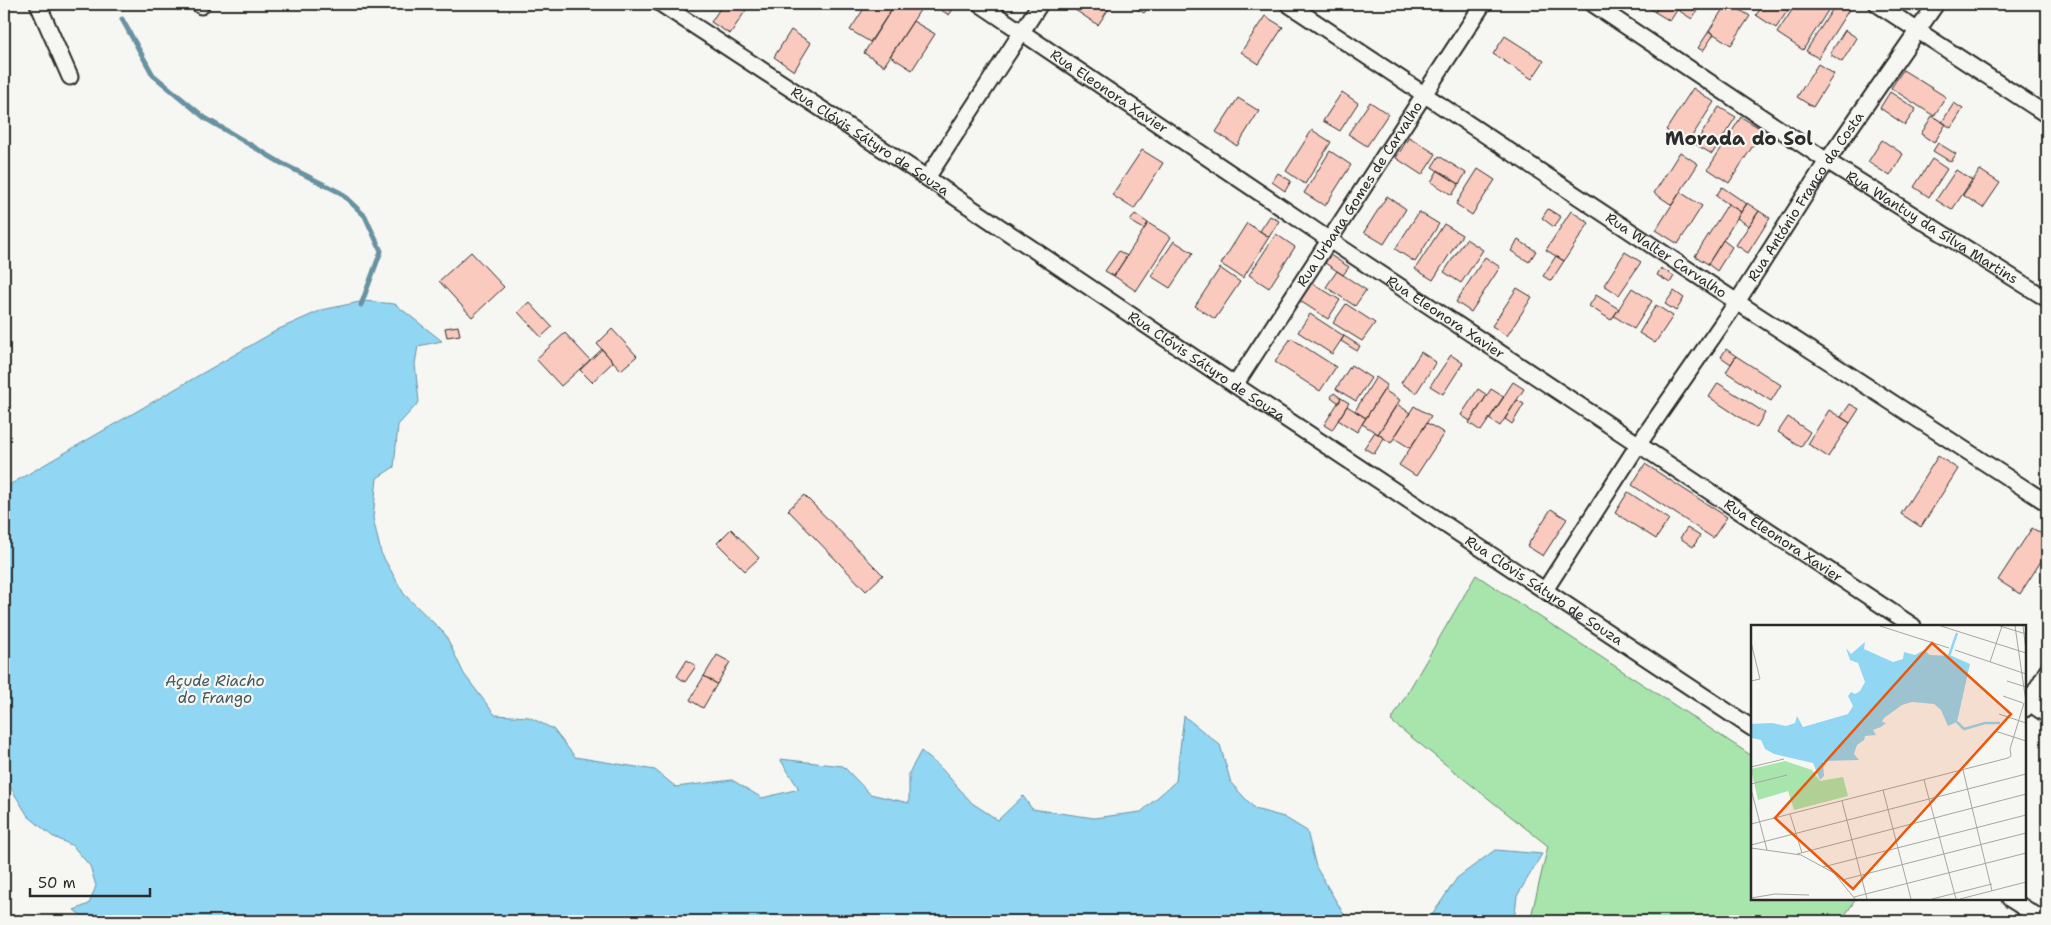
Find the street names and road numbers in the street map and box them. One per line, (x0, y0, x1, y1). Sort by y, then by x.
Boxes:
street label: Rua Eleonora Xavier (1047, 45, 1172, 138)
street label: Rua Clóvis Sátyro de Souza (788, 82, 953, 200)
street label: Rua Urbana Gomes de Carvalho (1292, 98, 1426, 290)
street label: Rua António Franco da Costa (1744, 108, 1868, 285)
street label: Rua Wantuy da Silva Martins (1843, 166, 2022, 288)
street label: Rua Walter Carvalho (1602, 208, 1730, 302)
street label: Rua Eleonora Xavier (1383, 271, 1509, 363)
street label: Rua Clóvis Sátyro de Souza (1125, 307, 1289, 425)
street label: Rua Eleonora Xavier (1721, 495, 1846, 586)
street label: Rua Clóvis Sátyro de Souza (1462, 531, 1627, 649)

